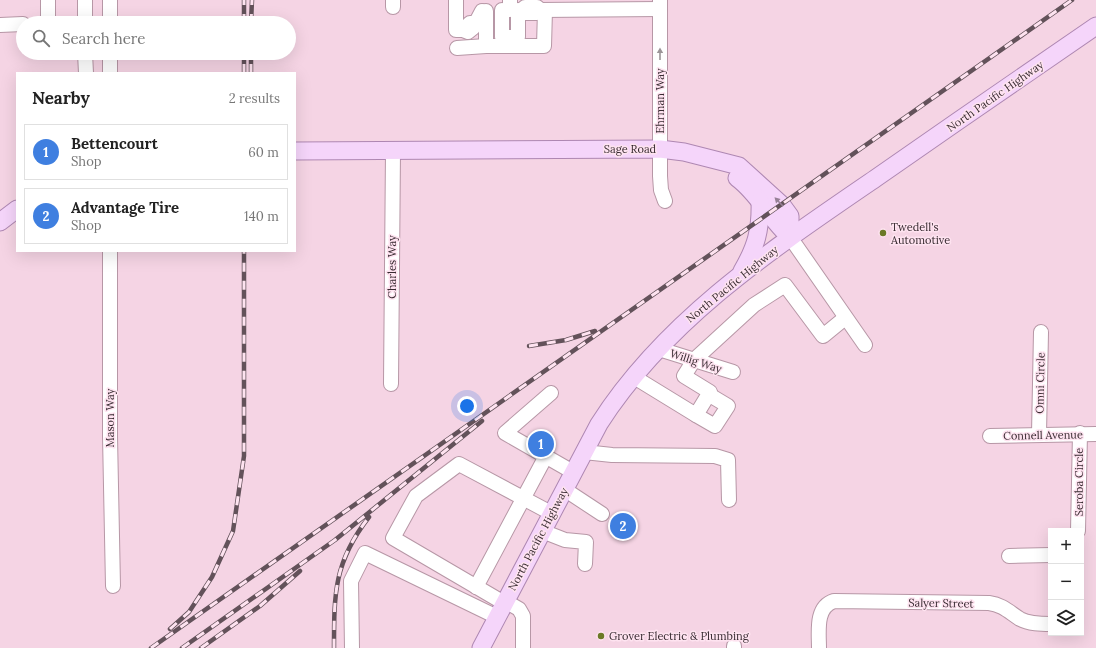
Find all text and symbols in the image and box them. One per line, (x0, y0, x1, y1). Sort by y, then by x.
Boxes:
search box (16, 16, 296, 60)
icon: search (30, 27, 52, 49)
text: Search here (62, 29, 145, 48)
one-way arrow (657, 47, 663, 60)
street label: North Pacific Highway (944, 57, 1046, 135)
street label: Ehrman Way (653, 68, 667, 134)
text: Nearby (32, 87, 90, 109)
text: 2 results (229, 90, 280, 107)
text: Bettencourt (71, 134, 158, 153)
street label: Sage Road (604, 142, 657, 156)
text: 1 (43, 144, 49, 161)
text: 60 m (248, 144, 279, 161)
text: Shop (71, 153, 102, 170)
one-way arrow (775, 197, 784, 207)
text: Advantage Tire (71, 198, 179, 217)
text: 2 (43, 208, 49, 225)
text: 140 m (244, 208, 279, 225)
text: Shop (71, 217, 102, 234)
place label: Twedell's Automotive (890, 220, 950, 247)
marker: Twedell's Automotive (878, 228, 888, 238)
street label: Charles Way (385, 235, 399, 299)
street label: North Pacific Highway (683, 242, 781, 326)
street label: Willig Way (668, 346, 724, 376)
street label: Omni Circle (1032, 352, 1048, 414)
street label: Mason Way (103, 388, 117, 447)
your location (457, 396, 477, 416)
street label: Connell Avenue (1003, 427, 1083, 443)
pin: 1 (528, 429, 554, 459)
street label: Seroba Circle (1072, 448, 1086, 516)
street label: North Pacific Highway (505, 485, 571, 593)
pin: 2 (610, 511, 636, 541)
map controls (1048, 528, 1084, 636)
button: + (1048, 528, 1084, 564)
button: − (1048, 564, 1084, 600)
street label: Salyer Street (908, 595, 975, 611)
button: layers (1048, 600, 1084, 636)
place label: Grover Electric & Plumbing (609, 629, 750, 643)
marker: Grover Electric & Plumbing (596, 631, 606, 641)

